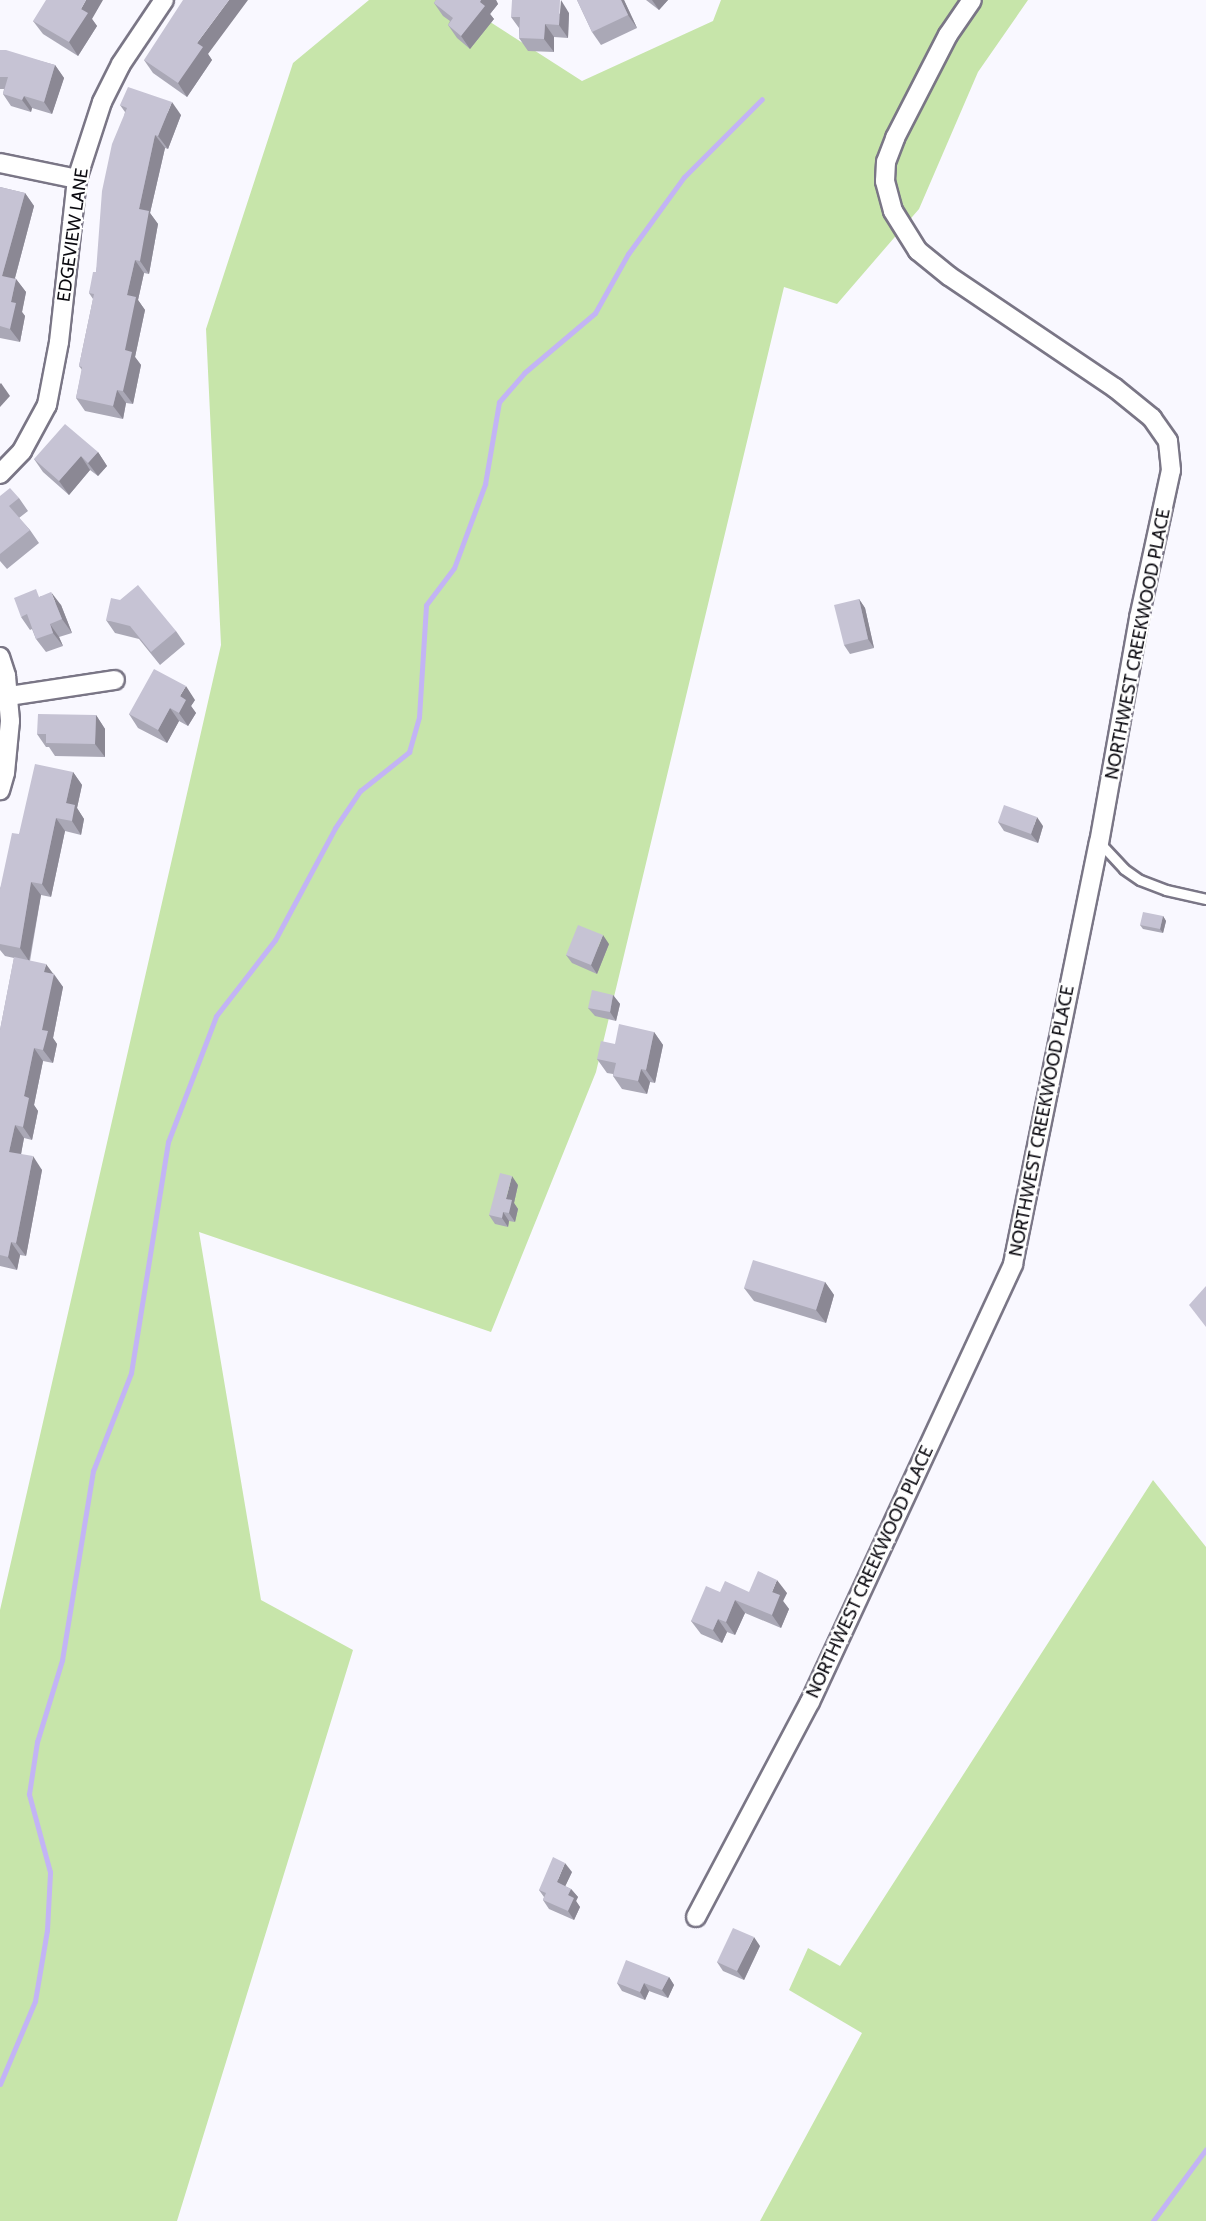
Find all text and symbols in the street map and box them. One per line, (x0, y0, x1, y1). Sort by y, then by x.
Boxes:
street label: EDGEVIEW LANE (53, 167, 93, 303)
street label: NORTHWEST CREEKWOOD PLACE (1101, 507, 1175, 781)
street label: NORTHWEST CREEKWOOD PLACE (1005, 984, 1079, 1258)
street label: NORTHWEST CREEKWOOD PLACE (802, 1442, 938, 1702)

